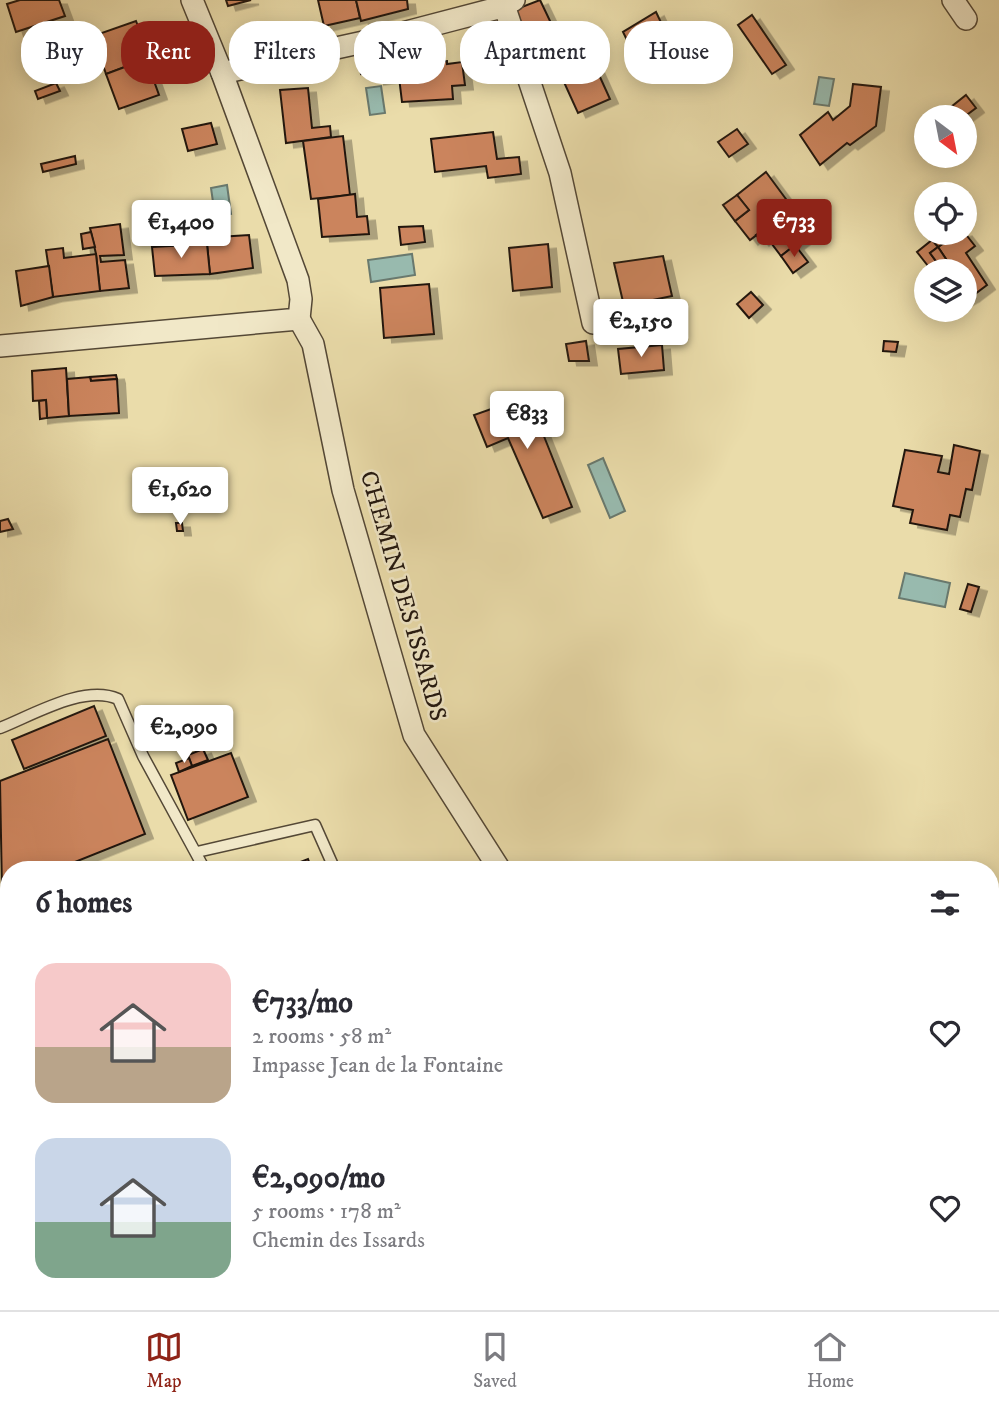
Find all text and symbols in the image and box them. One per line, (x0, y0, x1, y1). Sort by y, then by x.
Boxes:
chip: Buy (21, 21, 107, 84)
chip: Rent (121, 21, 215, 84)
chip: Filters (229, 21, 340, 84)
chip: New (354, 21, 446, 84)
chip: Apartment (460, 21, 610, 84)
chip: House (624, 21, 733, 84)
north arrow (914, 105, 976, 168)
map controls (914, 105, 977, 322)
button: locate (914, 182, 977, 245)
pin: €733 (753, 200, 835, 259)
pin: €1,400 (124, 201, 238, 260)
text: €733 (773, 207, 815, 236)
text: €1,400 (148, 208, 214, 237)
button: layers (914, 259, 977, 322)
pin: €2,150 (584, 300, 698, 359)
text: €2,150 (609, 307, 673, 336)
pin: €833 (486, 392, 568, 451)
text: €833 (506, 399, 548, 428)
street label: CHEMIN DES ISSARDS (353, 467, 453, 725)
pin: €1,620 (123, 468, 237, 527)
text: €1,620 (148, 475, 212, 504)
pin: €2,090 (127, 706, 241, 765)
text: €2,090 (150, 713, 218, 742)
icon: filters (926, 884, 964, 922)
text: 6 homes (35, 885, 132, 922)
text: €733/mo (252, 985, 353, 1022)
icon: home (91, 991, 175, 1075)
icon: heart (926, 1014, 964, 1052)
text: 2 rooms · 58 m² (252, 1022, 391, 1051)
text: Impasse Jean de la Fontaine (252, 1051, 503, 1080)
text: €2,090/mo (252, 1160, 385, 1197)
icon: home (91, 1166, 175, 1250)
icon: heart (926, 1189, 964, 1227)
text: 5 rooms · 178 m² (252, 1197, 401, 1226)
text: Chemin des Issards (252, 1226, 425, 1255)
tab: Map (145, 1328, 183, 1393)
tab: Saved (473, 1328, 517, 1393)
tab: Home (807, 1328, 854, 1393)

